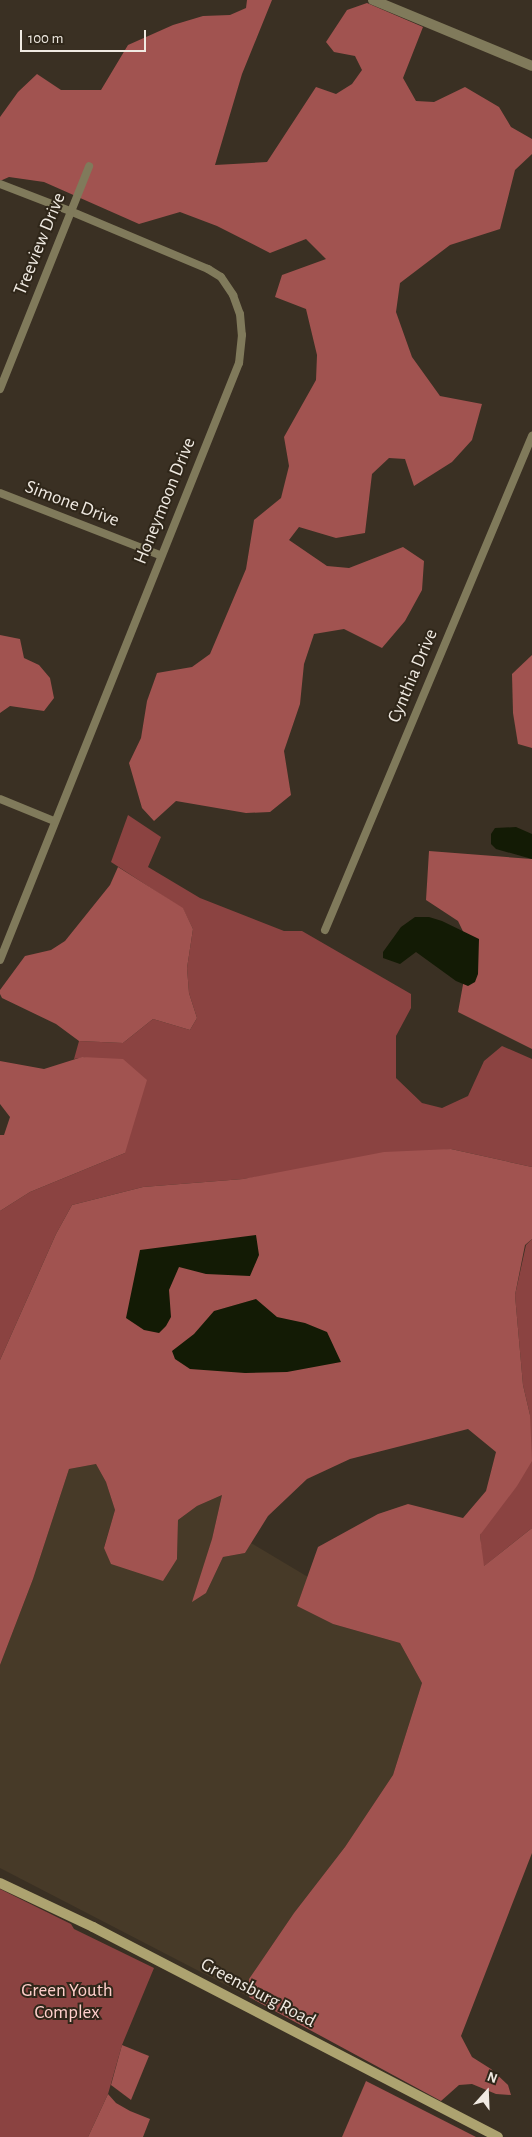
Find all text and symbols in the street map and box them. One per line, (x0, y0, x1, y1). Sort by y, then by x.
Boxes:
scale bar (22, 20, 149, 52)
text: 100 m (28, 31, 63, 46)
street label: Treeview Drive (9, 189, 71, 299)
street label: Honeymoon Drive (129, 434, 201, 568)
street label: Simone Drive (22, 476, 122, 532)
street label: Cynthia Drive (383, 626, 443, 726)
street label: Greensburg Road (197, 1953, 319, 2033)
park label: Green Youth Complex (21, 1980, 113, 2024)
north arrow (462, 2067, 512, 2117)
text: N (485, 2070, 499, 2086)

